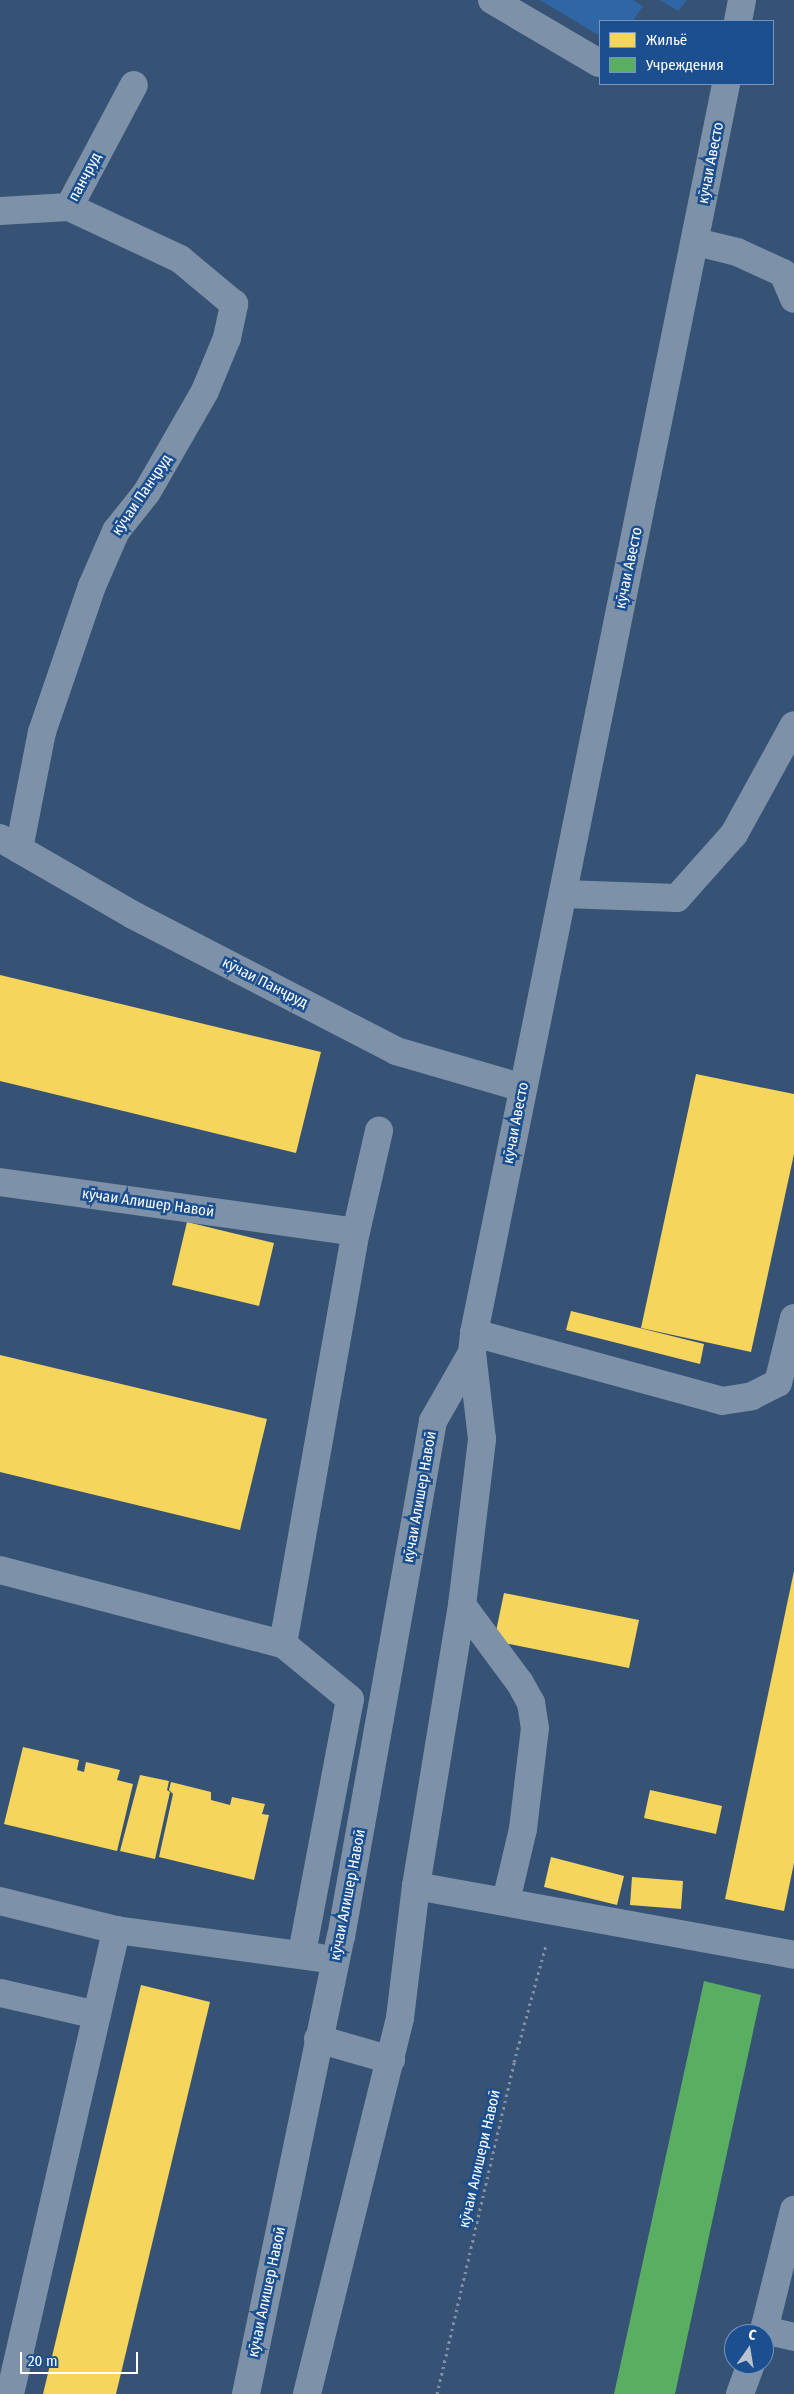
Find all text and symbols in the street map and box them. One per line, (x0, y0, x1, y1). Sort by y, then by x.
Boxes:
legend (599, 20, 774, 85)
text: Жильё (646, 31, 687, 49)
text: Учреждения (646, 56, 724, 74)
street label: кӯчаи Авесто (694, 121, 728, 205)
street label: панчруд (65, 150, 105, 204)
street label: кӯчаи Панҷруд (108, 451, 176, 539)
street label: кӯчаи Авесто (612, 526, 646, 610)
street label: кӯчаи Панҷруд (219, 954, 311, 1012)
street label: кӯчаи Авесто (499, 1081, 533, 1165)
street label: кӯчаи Алишер Навоӣ (81, 1185, 215, 1221)
street label: кӯчаи Алишер Навоӣ (400, 1430, 440, 1564)
street label: кӯчаи Алишер Навоӣ (326, 1828, 370, 1962)
street label: кӯчаи Алишери Навоӣ (455, 2088, 505, 2230)
street label: кӯчаи Алишер Навоӣ (244, 2225, 290, 2359)
north arrow (724, 2324, 774, 2374)
text: С (747, 2326, 758, 2344)
scale bar (22, 2342, 140, 2374)
text: 20 m (28, 2352, 58, 2370)

